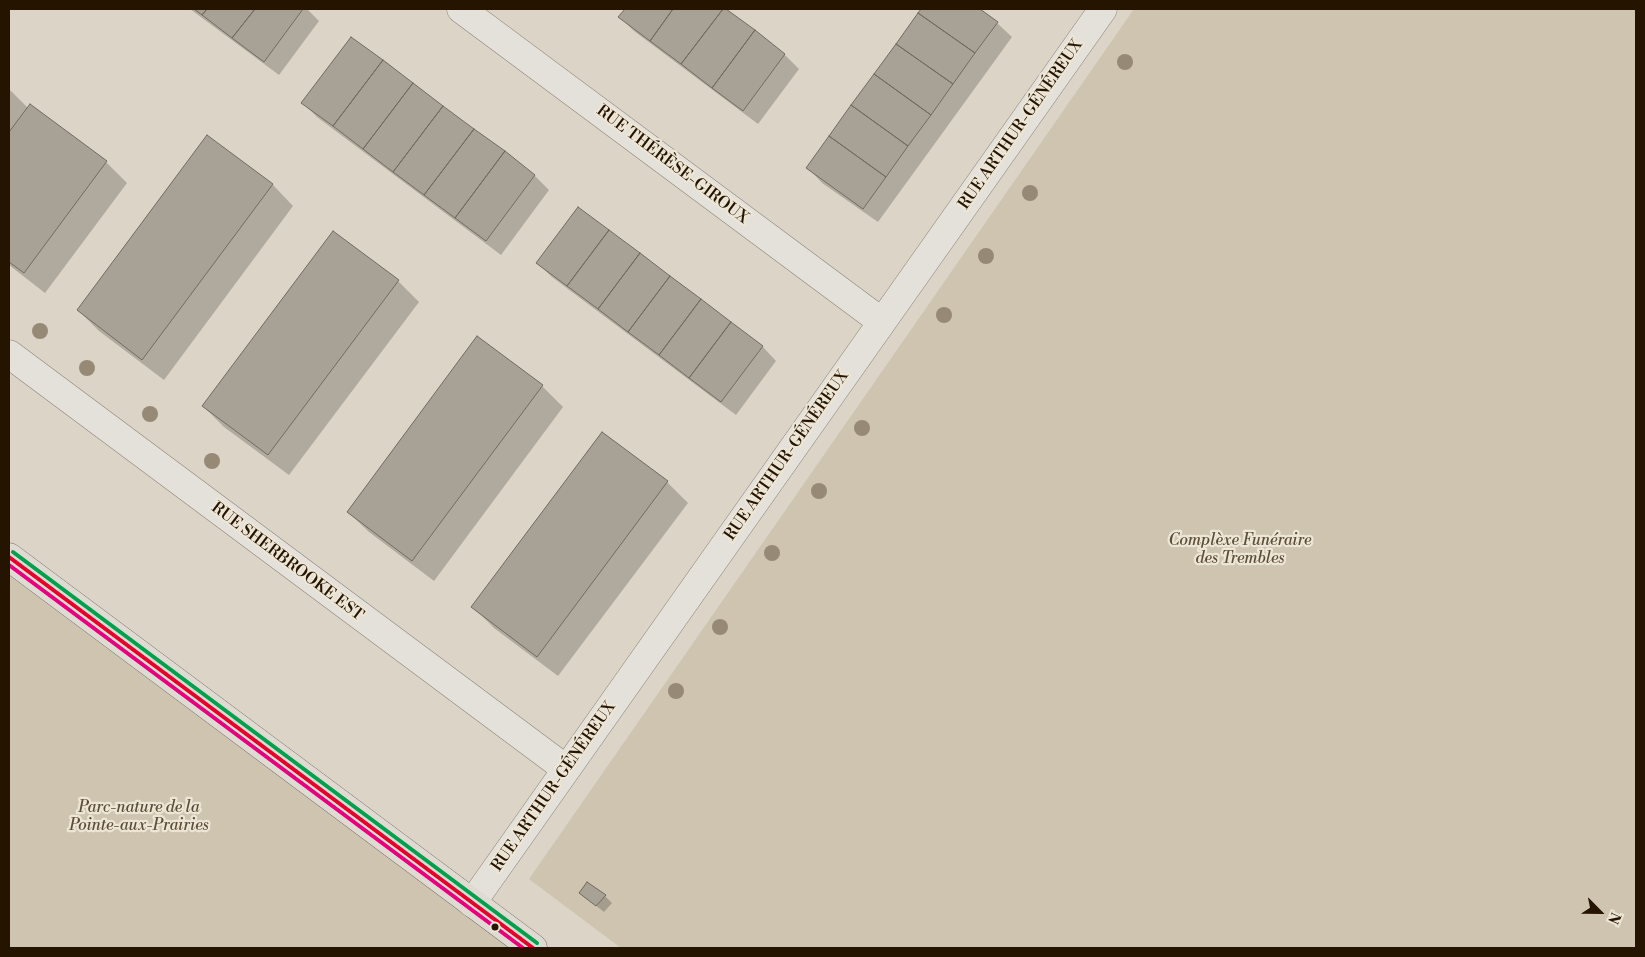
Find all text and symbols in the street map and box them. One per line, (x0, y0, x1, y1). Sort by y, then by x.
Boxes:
street label: RUE ARTHUR-GÉNÉREUX (955, 36, 1087, 214)
street label: RUE THÉRÈSE-GIROUX (592, 102, 752, 228)
street label: RUE ARTHUR-GÉNÉREUX (721, 367, 853, 545)
street label: RUE SHERBROOKE EST (207, 498, 367, 626)
park label: Complèxe Funéraire des Trembles (1169, 531, 1311, 569)
street label: RUE ARTHUR-GÉNÉREUX (488, 698, 620, 876)
park label: Parc-nature de la Pointe-aux-Prairies (69, 798, 209, 836)
north arrow (1575, 887, 1625, 937)
text: N (1603, 909, 1624, 926)
unlabelled marker (490, 922, 500, 932)

